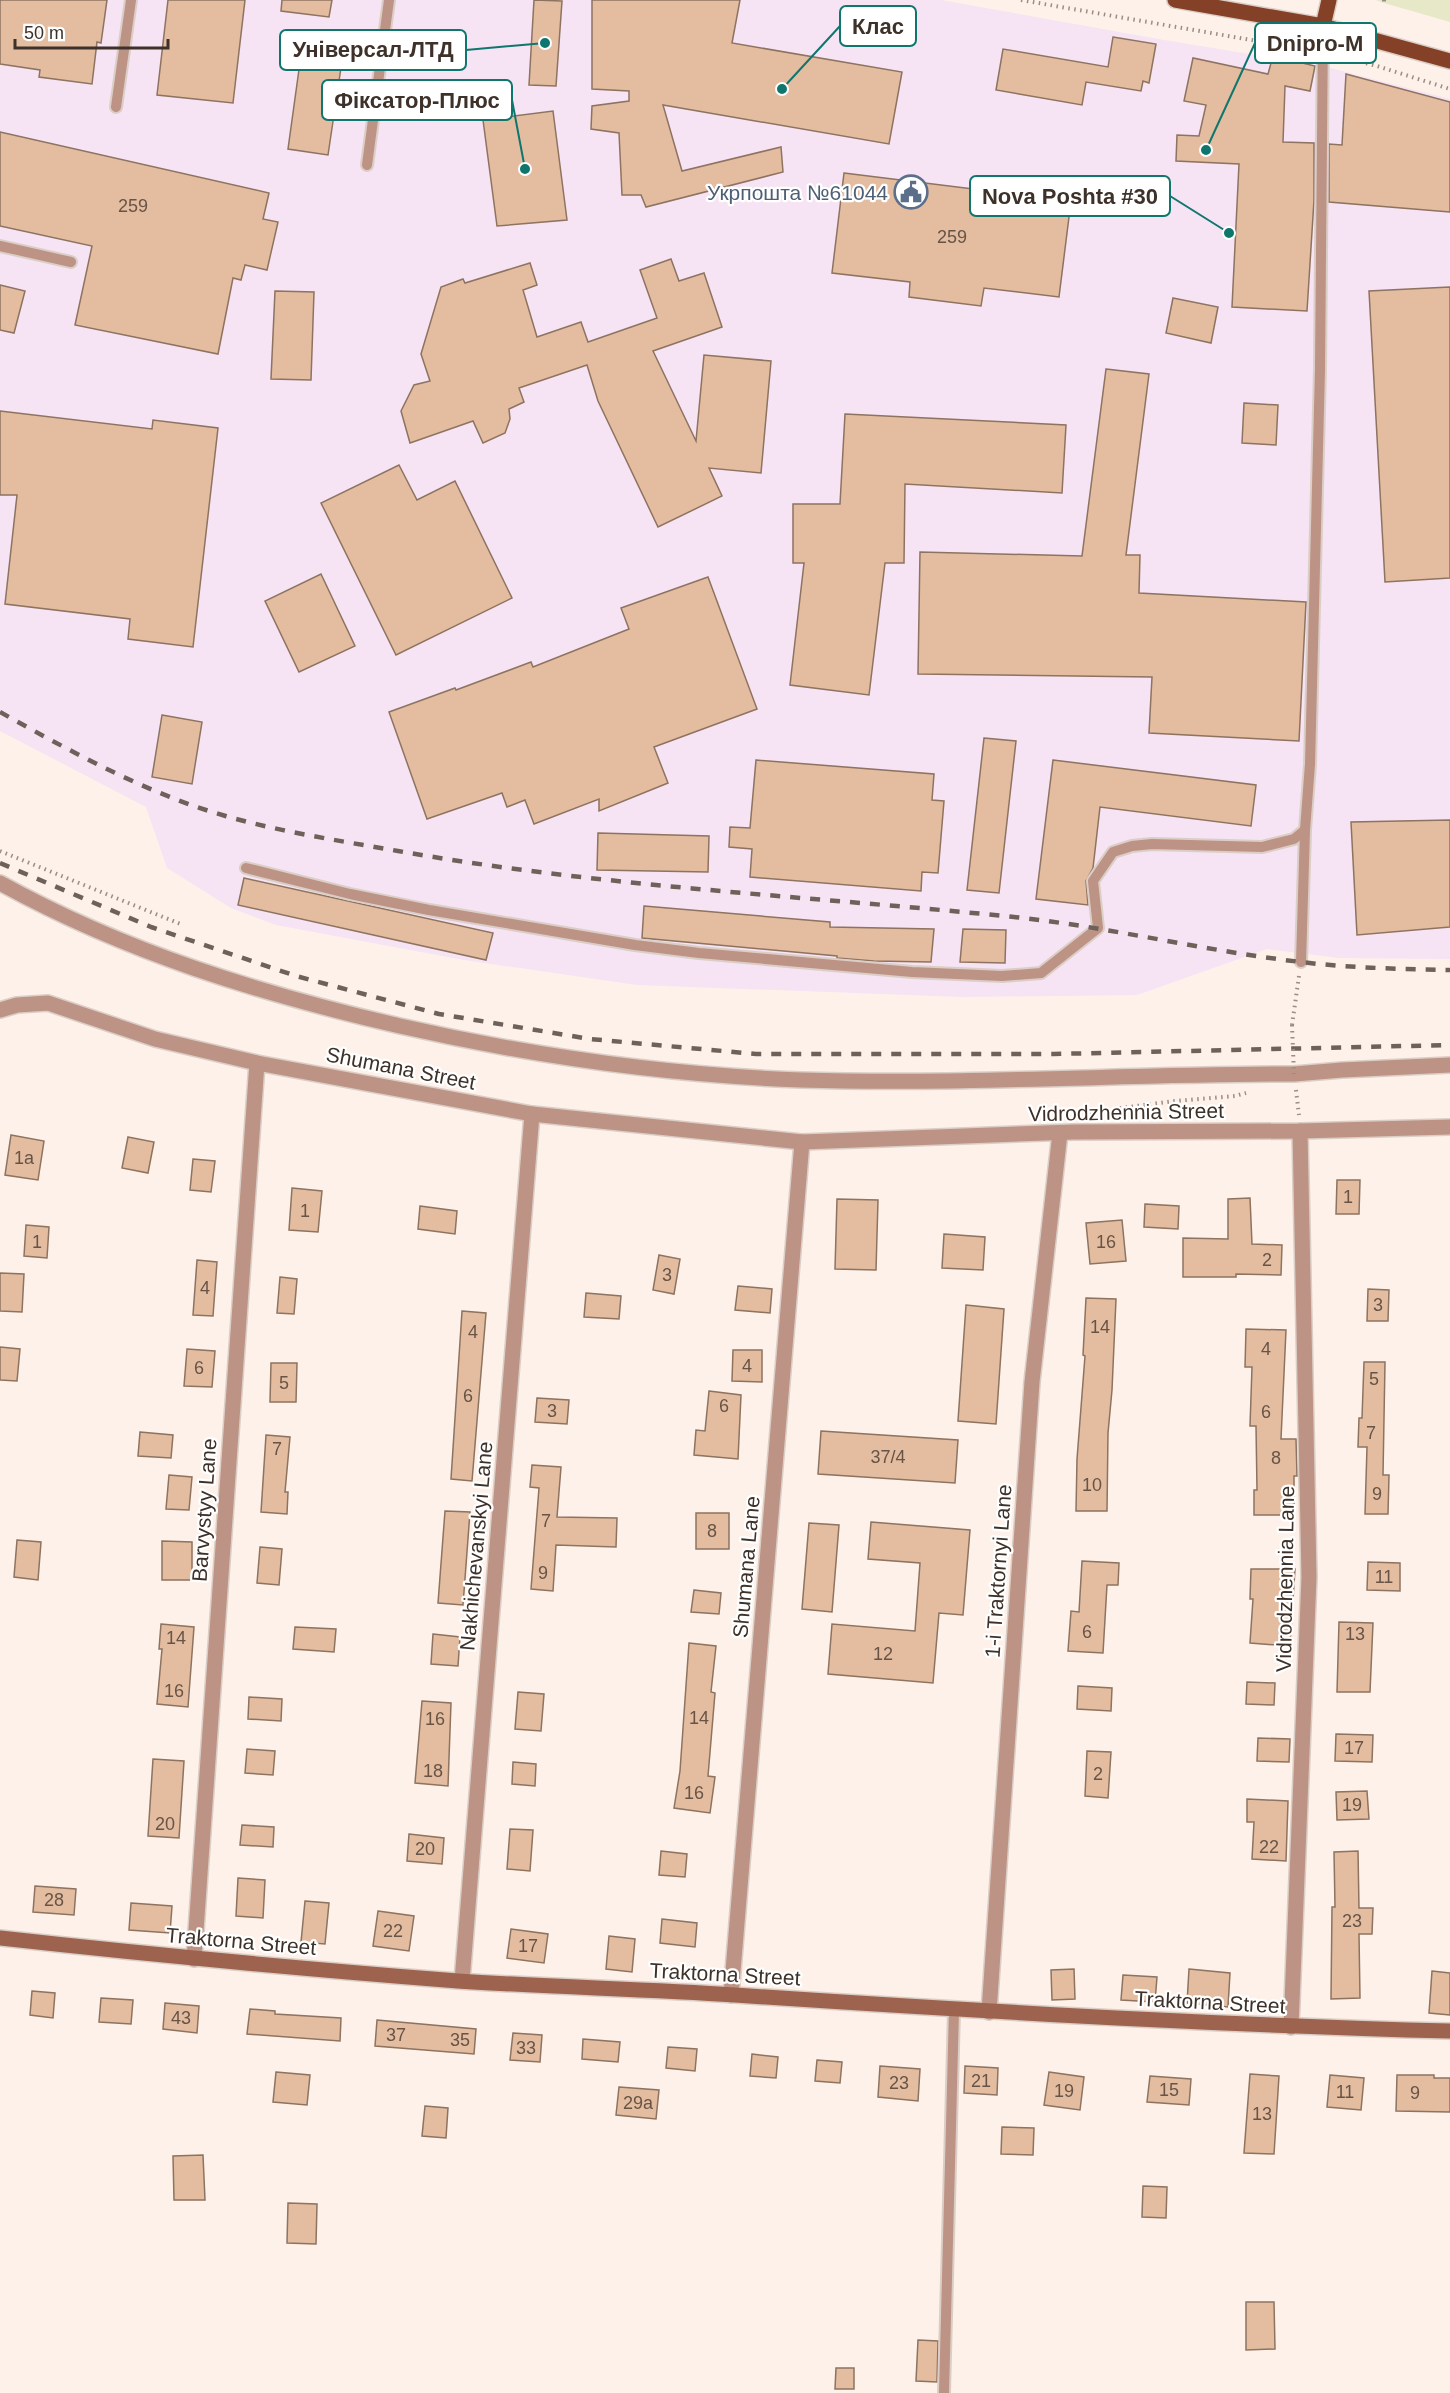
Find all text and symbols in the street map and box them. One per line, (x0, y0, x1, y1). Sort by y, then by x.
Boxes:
callout: Клас (840, 6, 916, 46)
scale bar (15, 12, 168, 50)
text: Клас (852, 14, 904, 39)
text: 50 m (24, 23, 64, 43)
callout: Dnipro-M (1255, 23, 1376, 63)
callout: Універсал-ЛТД (280, 30, 466, 70)
text: Dnipro-M (1267, 31, 1363, 56)
text: Універсал-ЛТД (292, 37, 454, 62)
callout: Фіксатор-Плюс (322, 80, 512, 120)
text: Фіксатор-Плюс (334, 88, 500, 113)
public building icon: Укрпошта №61044 (893, 174, 929, 210)
callout: Nova Poshta #30 (970, 176, 1170, 216)
place label: Укрпошта №61044 (707, 181, 888, 204)
text: Nova Poshta #30 (982, 184, 1158, 209)
house number: 259 (118, 196, 148, 216)
house number: 259 (937, 227, 967, 247)
street label: Shumana Street (324, 1042, 478, 1094)
street label: Vidrodzhennia Street (1028, 1099, 1224, 1125)
house number: 1а (14, 1148, 35, 1168)
house number: 1 (1343, 1187, 1353, 1207)
house number: 1 (300, 1201, 310, 1221)
house number: 1 (32, 1232, 42, 1252)
house number: 16 (1096, 1232, 1116, 1252)
house number: 2 (1262, 1250, 1272, 1270)
house number: 3 (662, 1265, 672, 1285)
house number: 4 (200, 1278, 210, 1298)
house number: 3 (1373, 1295, 1383, 1315)
house number: 14 (1090, 1317, 1110, 1337)
house number: 4 (468, 1322, 478, 1342)
house number: 4 (1261, 1339, 1271, 1359)
house number: 4 (742, 1356, 752, 1376)
house number: 6 (194, 1358, 204, 1378)
house number: 5 (1369, 1369, 1379, 1389)
house number: 5 (279, 1373, 289, 1393)
house number: 6 (463, 1386, 473, 1406)
house number: 6 (719, 1396, 729, 1416)
house number: 3 (547, 1401, 557, 1421)
house number: 6 (1261, 1402, 1271, 1422)
house number: 7 (1366, 1423, 1376, 1443)
street label: Barvystyy Lane (188, 1438, 220, 1582)
house number: 7 (272, 1439, 282, 1459)
street label: Nakhichevanskyi Lane (455, 1440, 497, 1652)
house number: 37/4 (870, 1447, 906, 1467)
house number: 8 (1271, 1448, 1281, 1468)
house number: 10 (1082, 1475, 1102, 1495)
street label: 1-i Traktornyi Lane (980, 1483, 1016, 1659)
house number: 9 (1372, 1484, 1382, 1504)
street label: Vidrodzhennia Lane (1272, 1486, 1298, 1672)
street label: Shumana Lane (728, 1495, 764, 1639)
house number: 7 (541, 1511, 551, 1531)
house number: 8 (707, 1521, 717, 1541)
house number: 9 (538, 1563, 548, 1583)
house number: 11 (1375, 1567, 1393, 1587)
house number: 6 (1082, 1622, 1092, 1642)
house number: 13 (1345, 1624, 1365, 1644)
house number: 14 (166, 1628, 186, 1648)
house number: 12 (873, 1644, 893, 1664)
house number: 16 (164, 1681, 184, 1701)
house number: 14 (689, 1708, 709, 1728)
house number: 16 (425, 1709, 445, 1729)
house number: 17 (1344, 1738, 1364, 1758)
house number: 18 (423, 1761, 443, 1781)
house number: 2 (1093, 1764, 1103, 1784)
house number: 16 (684, 1783, 704, 1803)
house number: 19 (1342, 1795, 1362, 1815)
house number: 20 (155, 1814, 175, 1834)
house number: 22 (1259, 1837, 1279, 1857)
house number: 20 (415, 1839, 435, 1859)
house number: 28 (44, 1890, 64, 1910)
house number: 23 (1342, 1911, 1362, 1931)
house number: 22 (383, 1921, 403, 1941)
street label: Traktorna Street (165, 1923, 317, 1959)
house number: 17 (518, 1936, 538, 1956)
street label: Traktorna Street (649, 1959, 801, 1989)
street label: Traktorna Street (1134, 1987, 1286, 2017)
house number: 43 (171, 2008, 191, 2028)
house number: 37 (386, 2025, 406, 2045)
house number: 35 (450, 2030, 470, 2050)
house number: 33 (516, 2038, 536, 2058)
house number: 21 (971, 2071, 991, 2091)
house number: 23 (889, 2073, 909, 2093)
house number: 15 (1159, 2080, 1179, 2100)
house number: 19 (1054, 2081, 1074, 2101)
house number: 11 (1336, 2082, 1354, 2102)
house number: 9 (1410, 2083, 1420, 2103)
house number: 29а (623, 2093, 654, 2113)
house number: 13 (1252, 2104, 1272, 2124)

